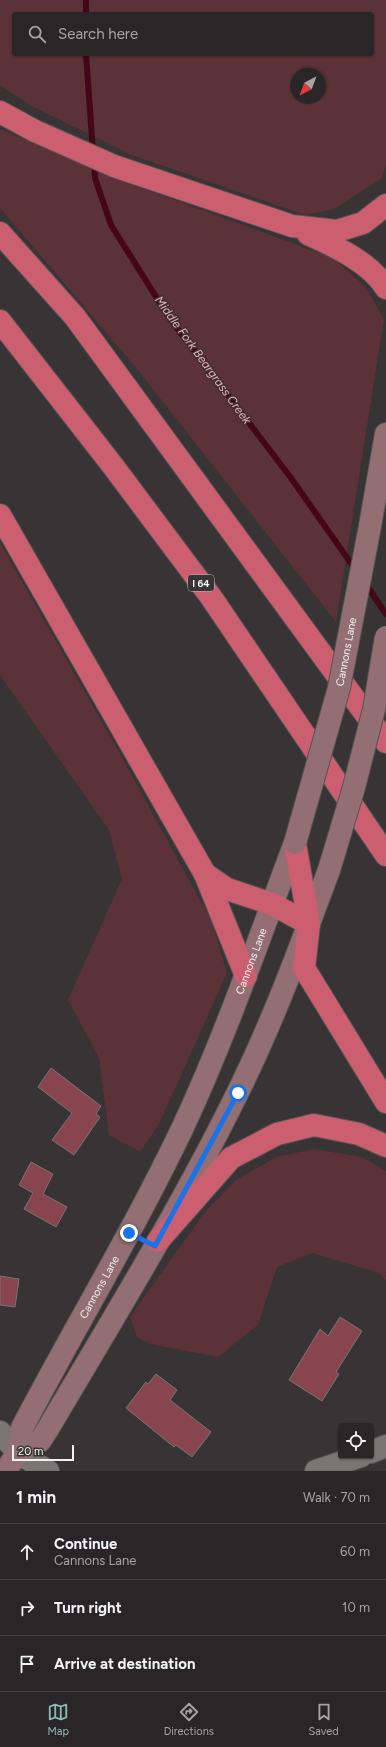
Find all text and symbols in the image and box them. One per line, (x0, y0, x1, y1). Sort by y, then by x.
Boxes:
search box (12, 12, 374, 56)
icon: search (26, 23, 48, 45)
text: Search here (58, 25, 138, 43)
north arrow (290, 68, 326, 104)
water label: Middle Fork Beargrass Creek (152, 293, 255, 428)
road number: I 64 (188, 575, 214, 591)
street label: Cannons Lane (333, 616, 359, 687)
street label: Cannons Lane (233, 926, 269, 996)
route start (229, 1084, 247, 1102)
route end (120, 1224, 138, 1242)
street label: Cannons Lane (77, 1253, 122, 1321)
map controls (338, 1423, 374, 1459)
button: locate (338, 1423, 374, 1459)
scale bar (12, 1443, 74, 1462)
text: 20 m (18, 1445, 43, 1458)
text: 1 min (16, 1487, 56, 1507)
text: Walk · 70 m (303, 1490, 370, 1505)
text: Continue (54, 1535, 117, 1553)
icon: ahead (16, 1541, 38, 1563)
text: 60 m (340, 1544, 370, 1559)
text: Cannons Lane (54, 1553, 136, 1568)
icon: right (16, 1597, 38, 1619)
text: Turn right (54, 1599, 122, 1617)
text: 10 m (342, 1600, 370, 1615)
icon: arrive (16, 1653, 38, 1675)
text: Arrive at destination (54, 1655, 195, 1673)
tab: Map (47, 1701, 69, 1738)
tab: Directions (164, 1701, 214, 1738)
tab: Saved (308, 1701, 339, 1738)

